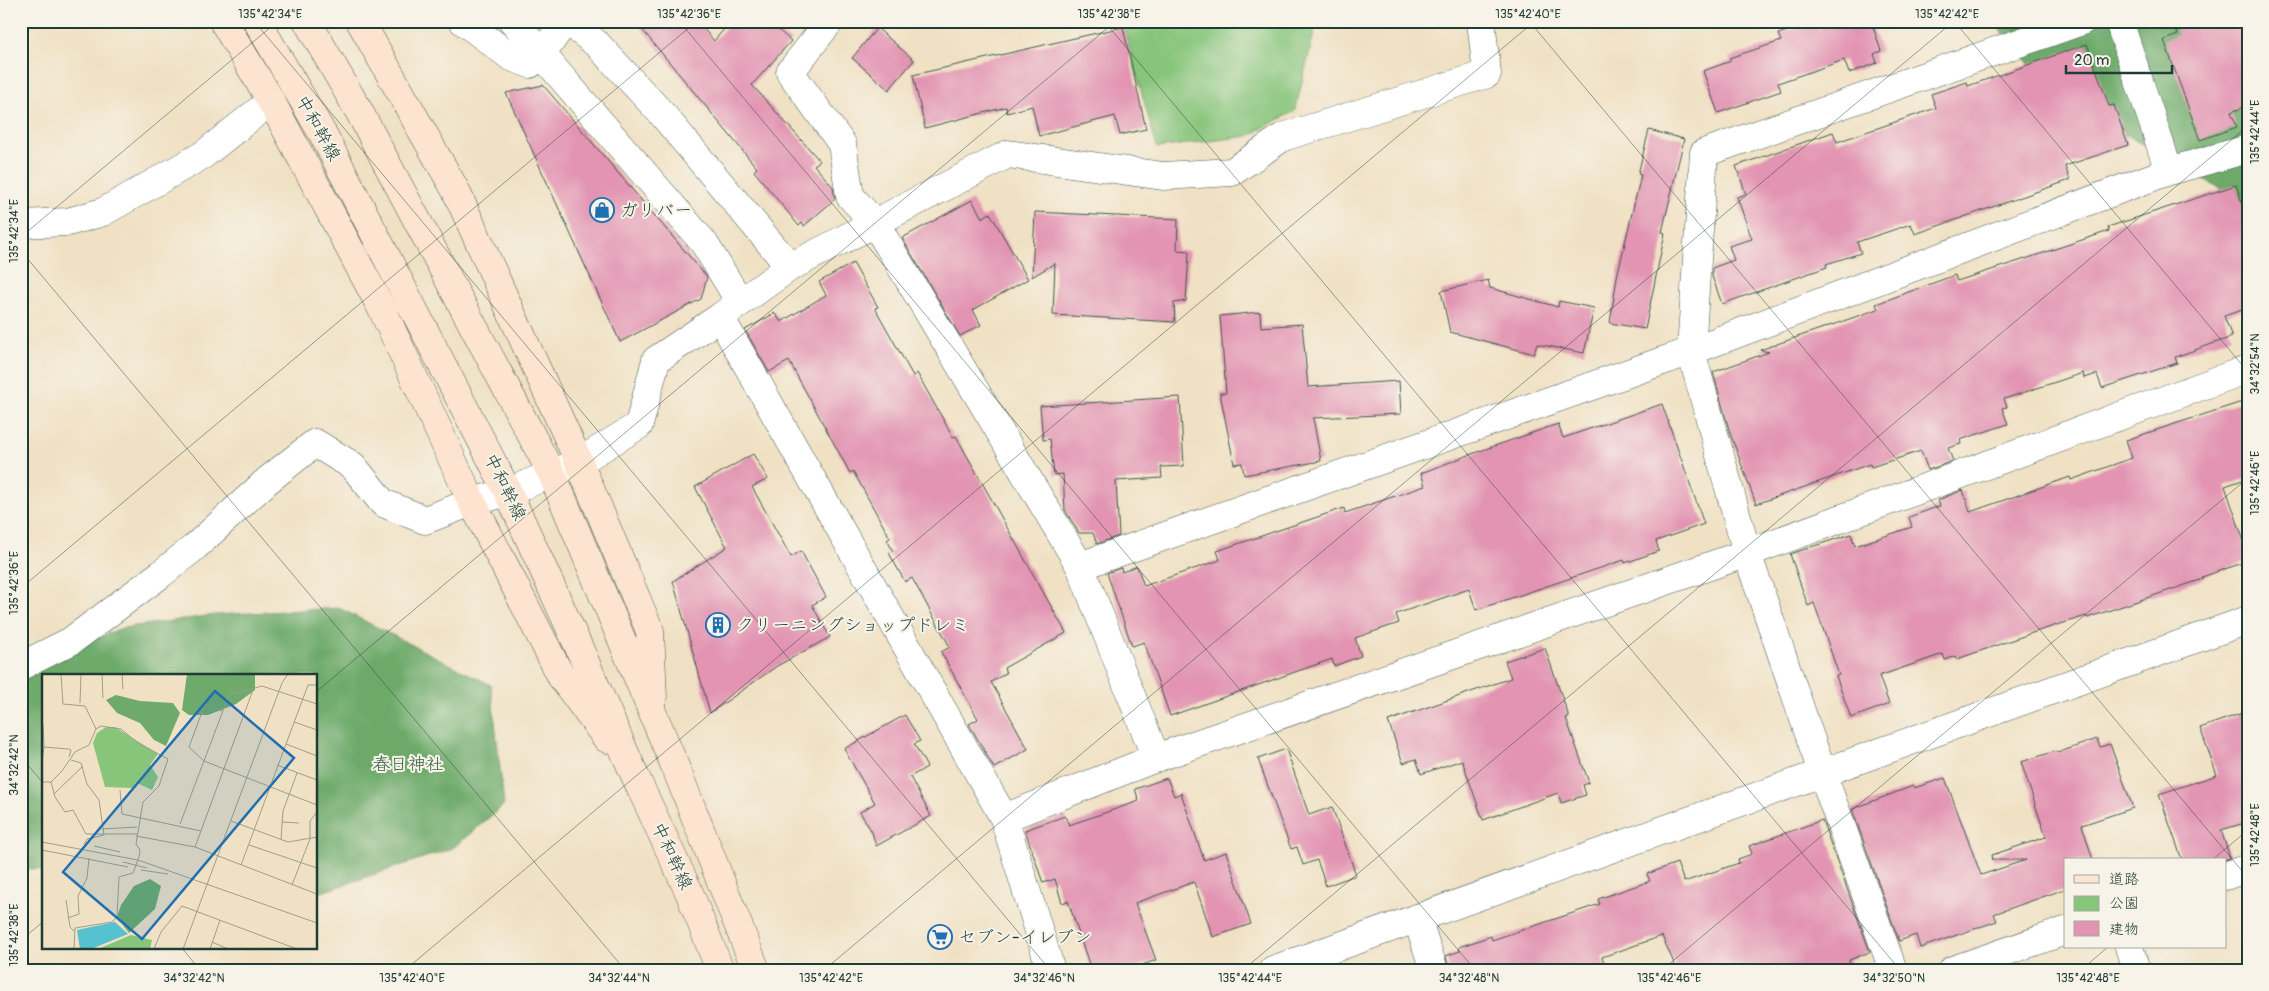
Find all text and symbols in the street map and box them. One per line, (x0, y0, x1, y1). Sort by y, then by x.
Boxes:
text: 135°42'34"E (238, 7, 302, 22)
text: 135°42'36"E (657, 7, 721, 22)
text: 135°42'38"E (1077, 7, 1141, 22)
text: 135°42'40"E (1495, 7, 1561, 22)
text: 135°42'42"E (1915, 7, 1979, 22)
scale bar (2066, 42, 2173, 74)
text: 20 m (2074, 51, 2109, 70)
street label: 中和幹線 (290, 91, 346, 165)
text: 135°42'44"E (2248, 100, 2263, 164)
shop icon: ガリバー (589, 197, 615, 223)
text: 135°42'34"E (7, 199, 22, 263)
place label: ガリバー (620, 199, 692, 222)
text: 34°32'54"N (2248, 333, 2263, 395)
street label: 中和幹線 (479, 450, 531, 524)
text: 135°42'46"E (2248, 451, 2263, 515)
text: 135°42'36"E (7, 551, 22, 615)
building icon: クリーニングショップドレミ (705, 612, 731, 638)
place label: クリーニングショップドレミ (736, 614, 969, 637)
inset map (42, 674, 318, 948)
text: 34°32'42"N (7, 734, 22, 796)
park label: 春日神社 (372, 753, 444, 776)
text: 135°42'48"E (2248, 803, 2263, 867)
street label: 中和幹線 (646, 819, 698, 893)
legend (2064, 858, 2226, 948)
text: 道路 (2109, 870, 2139, 889)
text: 公園 (2109, 894, 2139, 913)
text: 135°42'38"E (7, 903, 22, 967)
text: 建物 (2109, 920, 2139, 939)
supermarket icon: セブン-イレブン (927, 924, 953, 950)
place label: セブン-イレブン (958, 926, 1092, 949)
text: 34°32'42"N (163, 971, 225, 986)
text: 135°42'40"E (379, 971, 445, 986)
text: 34°32'44"N (588, 971, 650, 986)
text: 135°42'42"E (799, 971, 863, 986)
text: 34°32'46"N (1013, 971, 1075, 986)
text: 135°42'44"E (1218, 971, 1282, 986)
text: 34°32'48"N (1439, 971, 1499, 986)
text: 135°42'46"E (1637, 971, 1701, 986)
text: 34°32'50"N (1863, 971, 1925, 986)
text: 135°42'48"E (2056, 971, 2120, 986)

